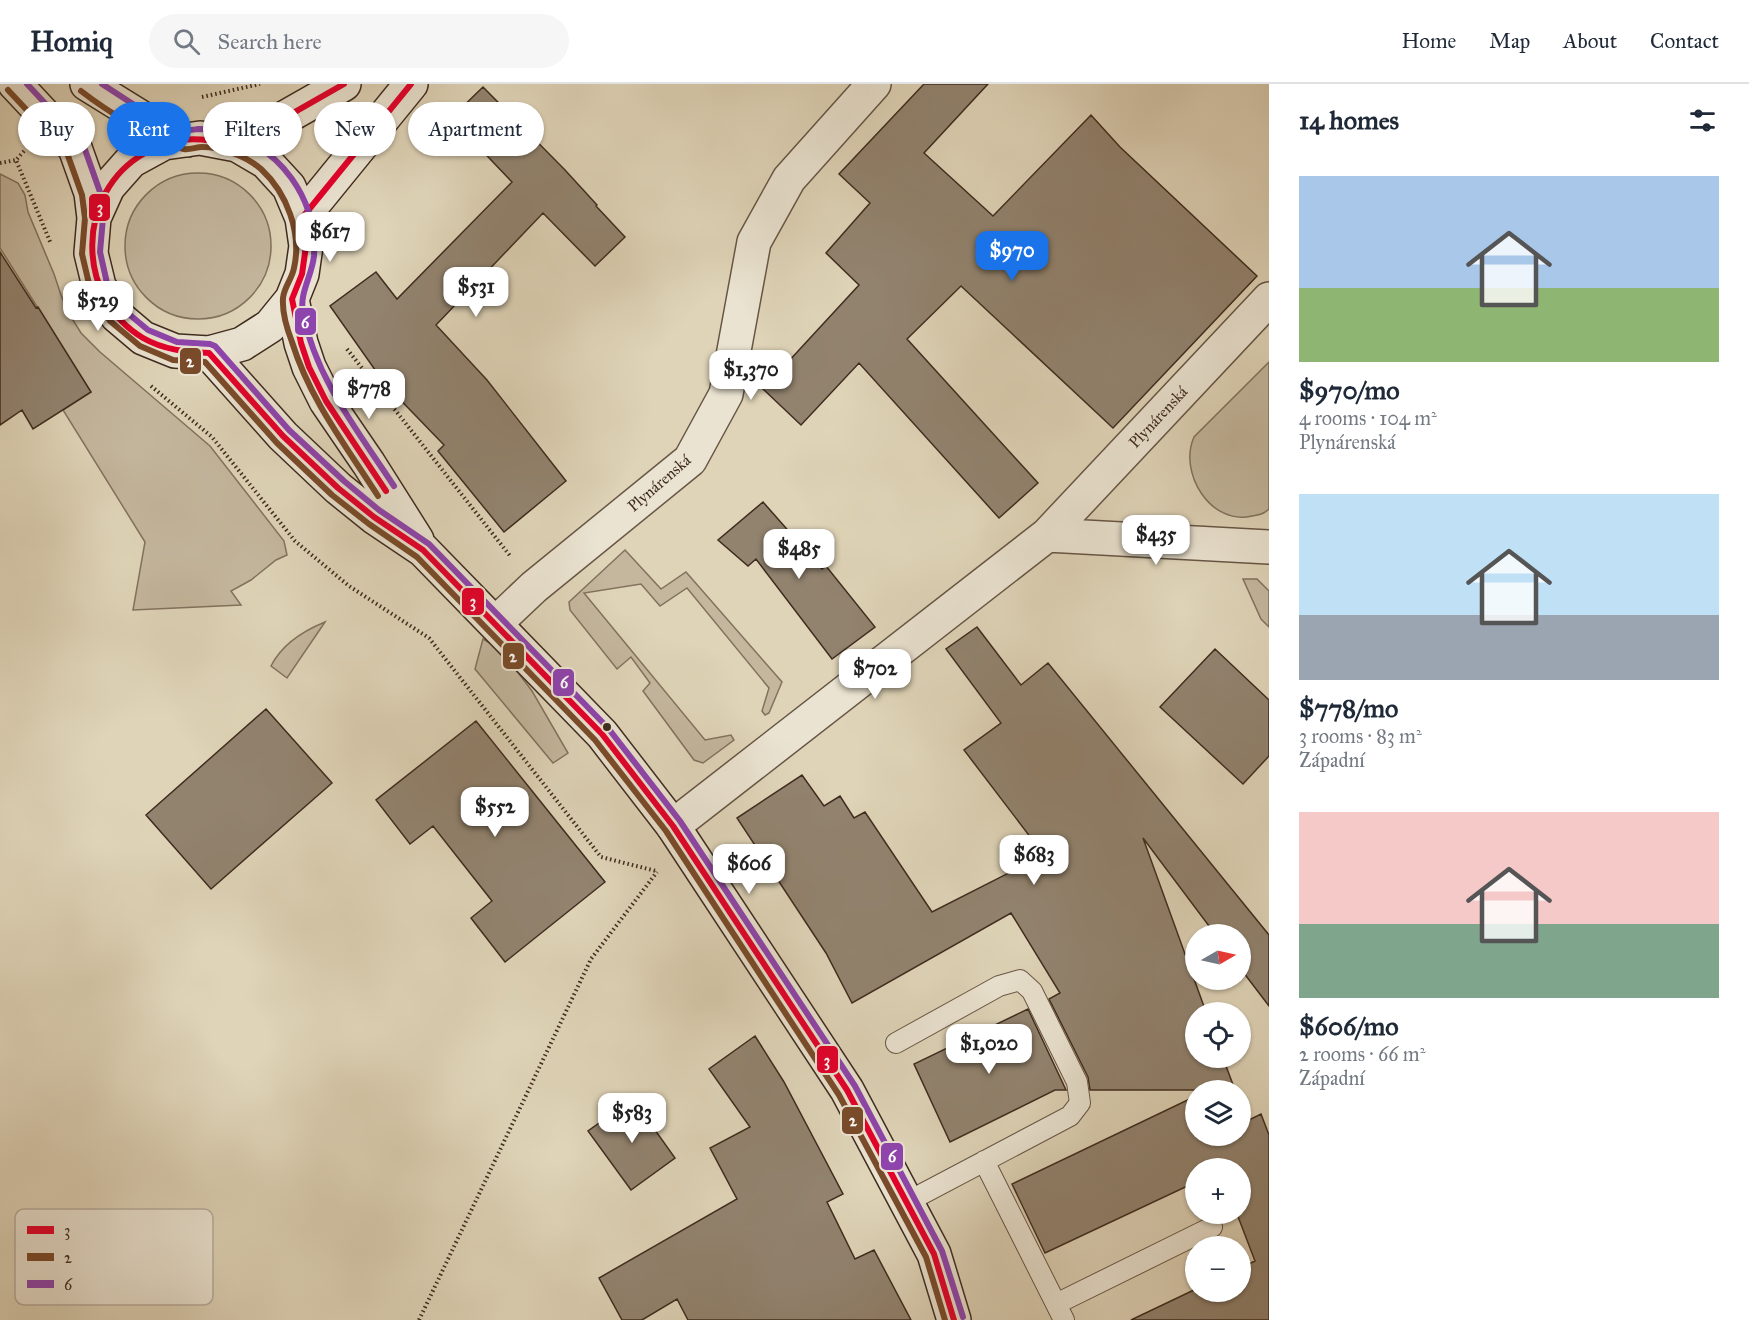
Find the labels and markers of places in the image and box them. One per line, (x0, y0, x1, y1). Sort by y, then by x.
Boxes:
pin: $617 (294, 212, 366, 263)
pin: $970 (976, 231, 1048, 282)
pin: $531 (440, 267, 512, 318)
pin: $529 (62, 281, 134, 332)
pin: $1,370 (702, 350, 800, 401)
pin: $778 (333, 369, 405, 420)
pin: $435 (1120, 515, 1192, 566)
pin: $485 (763, 529, 835, 580)
pin: $702 (839, 649, 911, 700)
unlabelled marker (601, 721, 613, 733)
pin: $552 (459, 787, 531, 838)
pin: $683 (998, 835, 1070, 886)
pin: $606 (713, 844, 785, 895)
pin: $1,020 (940, 1024, 1038, 1075)
pin: $583 (596, 1093, 668, 1144)

